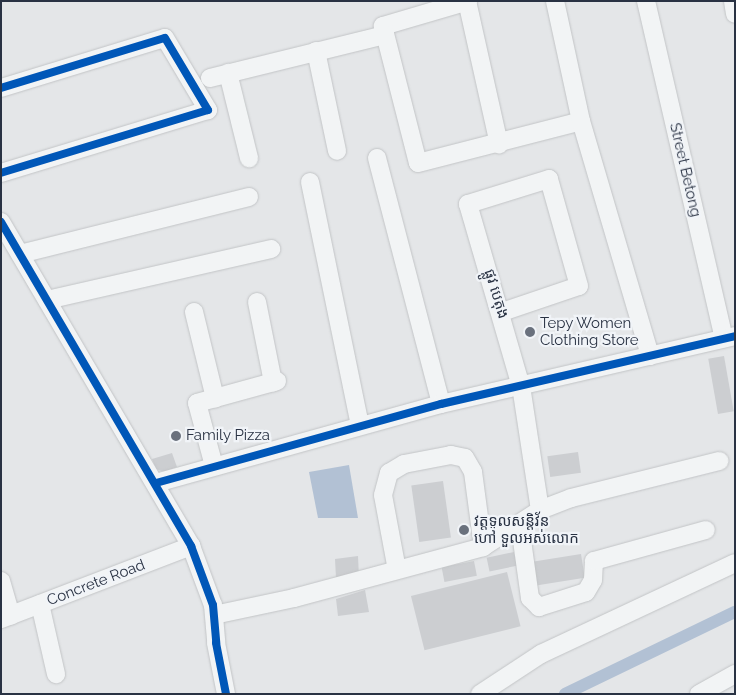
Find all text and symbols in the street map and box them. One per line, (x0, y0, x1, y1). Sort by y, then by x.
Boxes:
street label: Street Betong (665, 121, 705, 219)
street label: ផ្លូវ បេតុង (480, 267, 512, 321)
place label: Tepy Women Clothing Store (540, 314, 639, 349)
marker: Tepy Women Clothing Store (524, 326, 536, 338)
place label: Family Pizza (186, 427, 270, 445)
marker: Family Pizza (170, 430, 182, 442)
place label: វត្តទូលសន្តិវ័ន ហៅ ទួលអស់លោក (474, 512, 579, 547)
marker: វត្តទូលសន្តិវ័ន ហៅ ទួលអស់លោក (458, 524, 470, 536)
street label: Concrete Road (44, 556, 148, 610)

